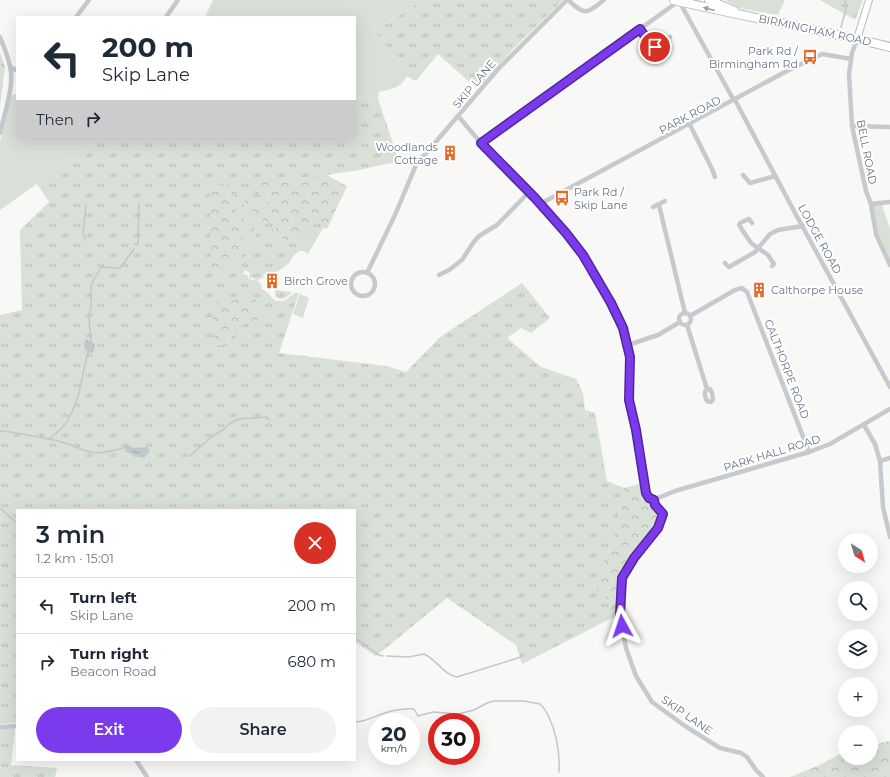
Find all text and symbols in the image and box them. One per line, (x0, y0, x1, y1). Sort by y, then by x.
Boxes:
one-way arrow (703, 6, 715, 12)
street label: BIRMINGHAM ROAD (757, 11, 873, 49)
text: 200 m (102, 30, 194, 64)
pin (638, 30, 672, 64)
icon: left (36, 32, 88, 84)
icon: arrive (644, 36, 666, 58)
place label: Park Rd / Birmingham Rd (709, 44, 799, 71)
bus stop icon: Park Rd / Birmingham Rd (801, 48, 819, 66)
street label: SKIP LANE (450, 57, 498, 111)
text: Skip Lane (102, 64, 190, 86)
street label: PARK ROAD (657, 93, 723, 137)
icon: right (82, 108, 104, 130)
text: Then (36, 110, 74, 129)
street label: BELL ROAD (854, 118, 880, 186)
place label: Woodlands Cottage (375, 140, 439, 167)
building icon: Woodlands Cottage (441, 144, 459, 162)
place label: Park Rd / Skip Lane (574, 185, 628, 212)
bus stop icon: Park Rd / Skip Lane (553, 189, 571, 207)
street label: LODGE ROAD (795, 202, 845, 276)
building icon: Birch Grove (263, 272, 281, 290)
place label: Birch Grove (284, 274, 348, 288)
building icon: Calthorpe House (750, 281, 768, 299)
place label: Calthorpe House (771, 283, 864, 297)
street label: CALTHORPE ROAD (762, 317, 812, 421)
street label: PARK HALL ROAD (722, 432, 822, 474)
text: 3 min (36, 520, 105, 549)
button: close (294, 522, 336, 564)
north arrow (838, 533, 878, 573)
map controls (838, 533, 878, 765)
text: 1.2 km · 15:01 (36, 550, 114, 566)
button: search (838, 581, 878, 621)
text: Turn left (70, 588, 137, 607)
icon: left (36, 595, 58, 617)
text: 200 m (288, 596, 336, 615)
position arrow (601, 605, 643, 647)
text: Skip Lane (70, 607, 133, 623)
button: layers (838, 629, 878, 669)
text: Turn right (70, 644, 149, 663)
icon: right (36, 651, 58, 673)
text: 680 m (288, 652, 336, 671)
text: Beacon Road (70, 663, 157, 679)
button: + (838, 677, 878, 717)
street label: SKIP LANE (659, 692, 715, 738)
button: Exit (36, 707, 182, 753)
button: Share (190, 707, 336, 753)
speed limit sign: 30 (428, 713, 480, 765)
text: 20 (381, 722, 407, 746)
button: − (838, 725, 878, 765)
text: km/h (381, 742, 407, 755)

